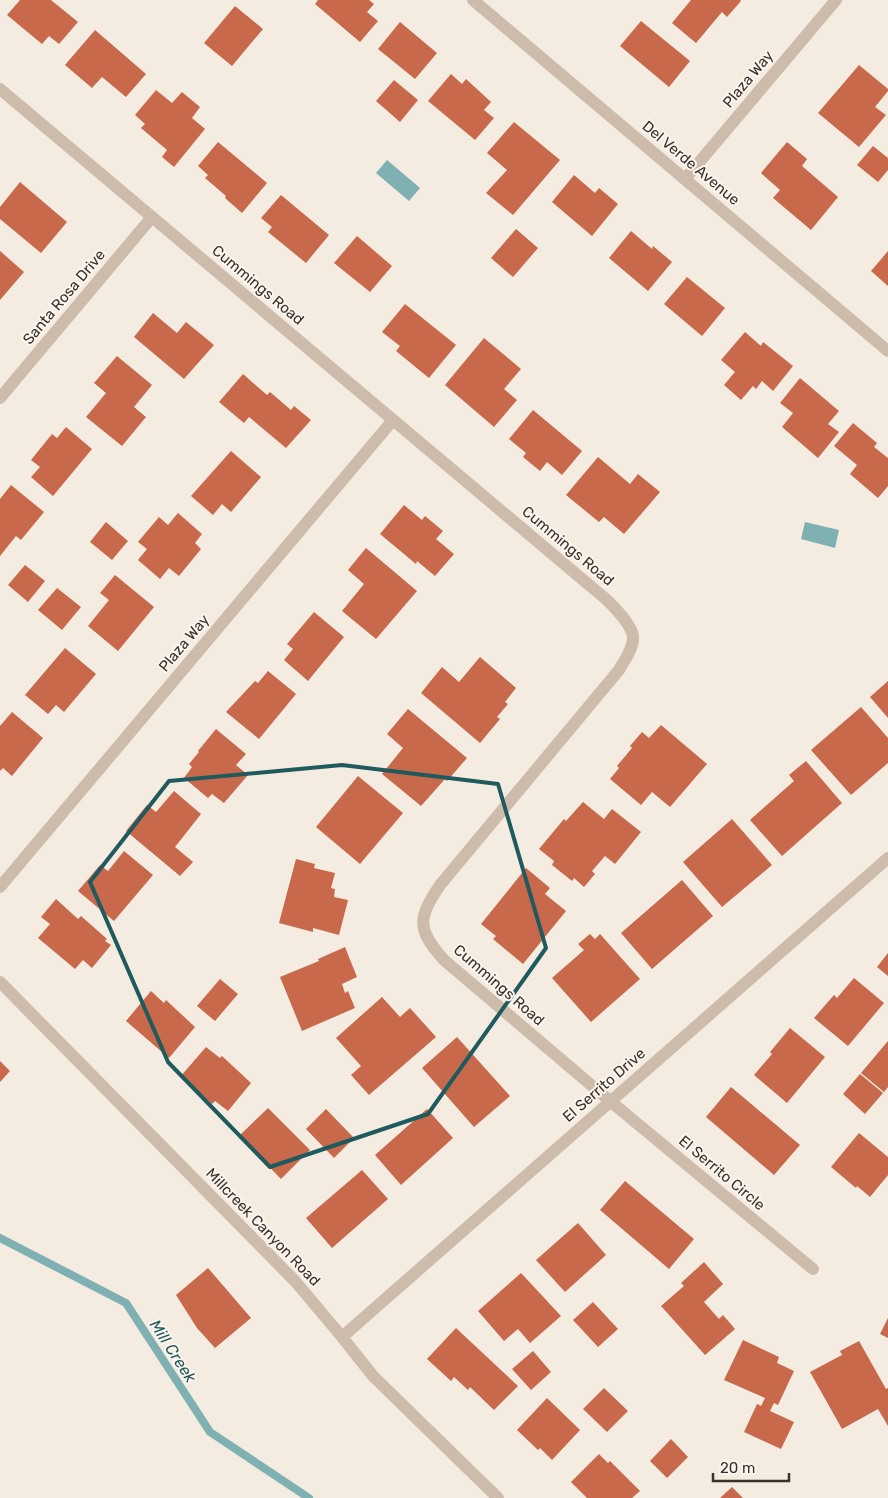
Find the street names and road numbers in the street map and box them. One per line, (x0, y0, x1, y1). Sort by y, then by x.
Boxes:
street label: Plaza Way (719, 47, 777, 111)
street label: Del Verde Avenue (639, 117, 743, 209)
street label: Cummings Road (208, 241, 308, 329)
street label: Santa Rosa Drive (19, 246, 109, 348)
street label: Cummings Road (518, 502, 618, 590)
street label: Plaza Way (155, 611, 213, 675)
street label: Cummings Road (450, 941, 548, 1029)
street label: El Serrito Drive (559, 1044, 649, 1126)
street label: El Serrito Circle (675, 1132, 769, 1214)
street label: Millcreek Canyon Road (202, 1164, 324, 1290)

